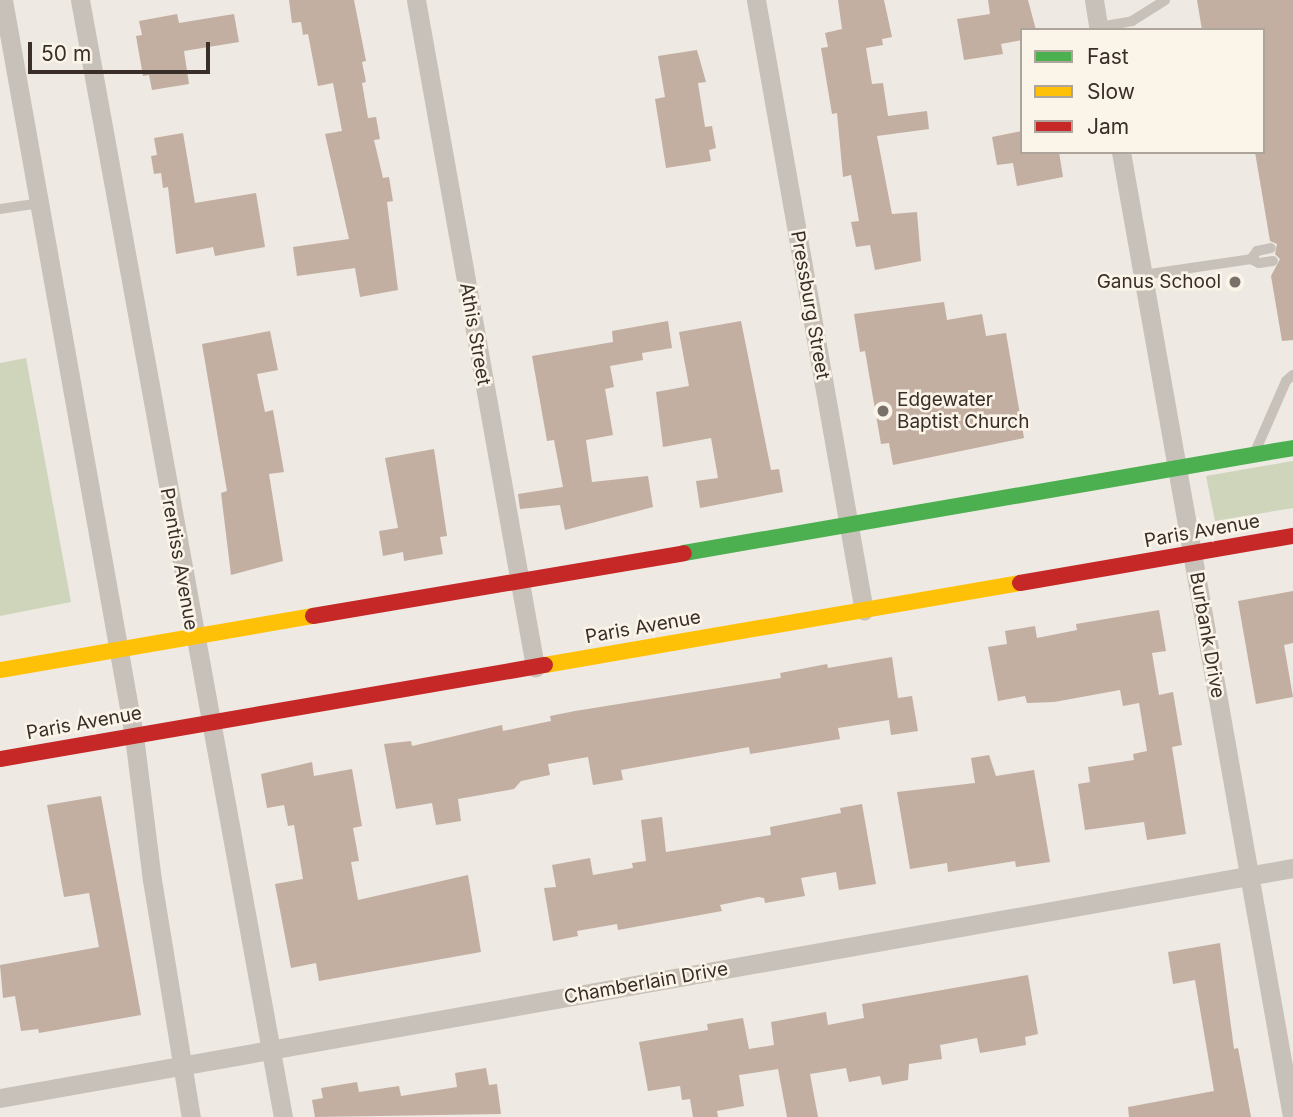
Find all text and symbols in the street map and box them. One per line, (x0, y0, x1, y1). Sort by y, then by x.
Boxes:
scale bar (32, 28, 214, 72)
legend (1020, 28, 1265, 154)
text: 50 m (41, 41, 91, 66)
text: Fast (1087, 44, 1129, 69)
text: Slow (1087, 79, 1135, 104)
text: Jam (1087, 114, 1129, 139)
street label: Pressburg Street (786, 229, 834, 381)
place label: Ganus School (1097, 271, 1221, 293)
marker: Ganus School (1227, 274, 1243, 290)
street label: Athis Street (455, 281, 495, 387)
place label: Edgewater Baptist Church (897, 389, 1029, 433)
marker: Edgewater Baptist Church (875, 403, 891, 419)
street label: Prentiss Avenue (155, 486, 203, 632)
street label: Paris Avenue (1142, 510, 1262, 552)
street label: Burbank Drive (1185, 570, 1229, 700)
street label: Paris Avenue (583, 606, 703, 648)
street label: Paris Avenue (24, 702, 144, 744)
street label: Chamberlain Drive (562, 957, 730, 1009)

